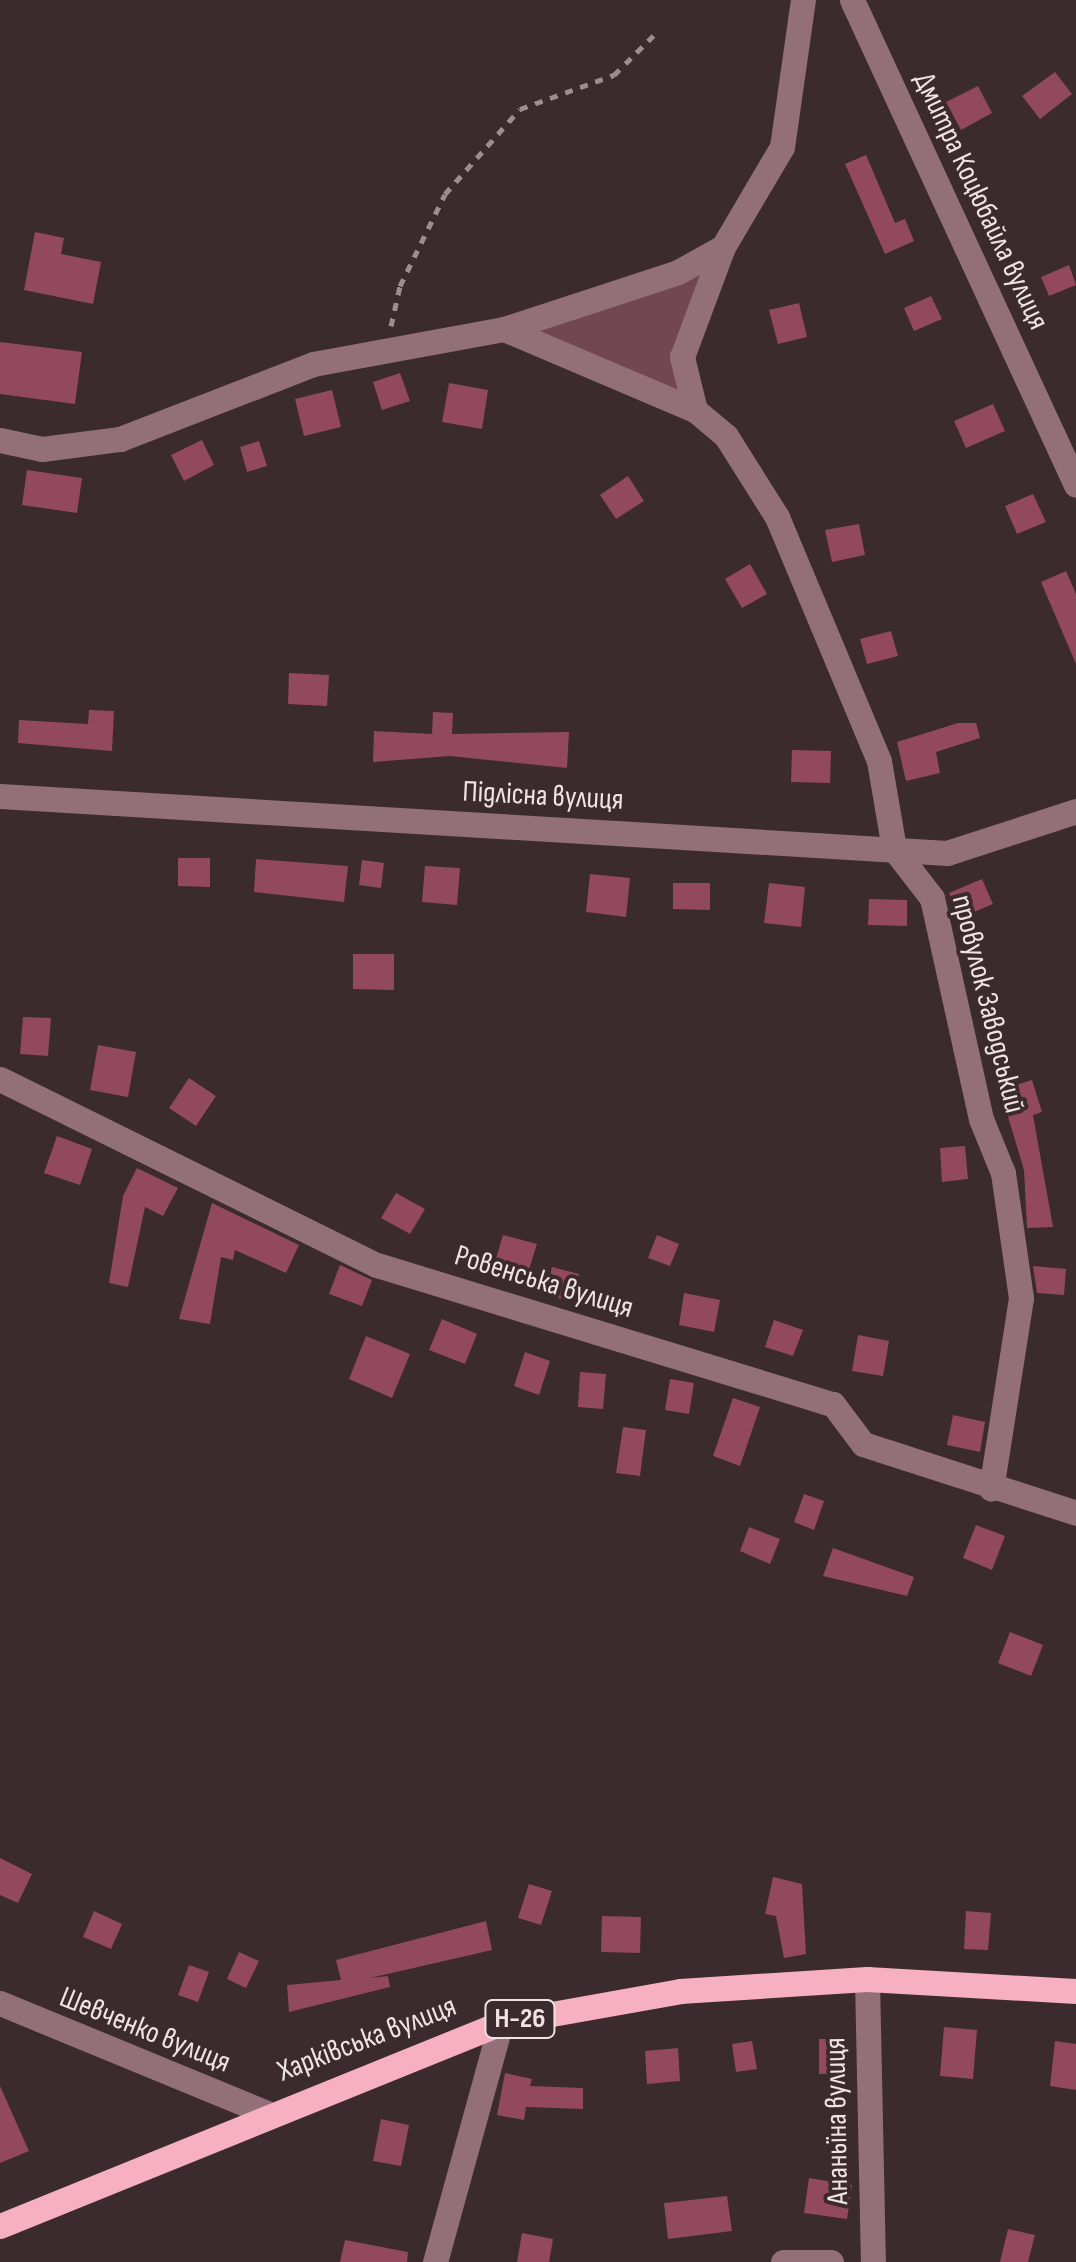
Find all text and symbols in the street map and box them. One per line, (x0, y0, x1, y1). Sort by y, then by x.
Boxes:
street label: Дмитра Коцюбайла вулиця (906, 67, 1056, 335)
street label: Підлісна вулиця (462, 774, 624, 818)
street label: провулок Заводський (944, 891, 1032, 1117)
street label: Ровенська вулиця (450, 1238, 638, 1326)
street label: Шевченко вулиця (54, 1979, 236, 2081)
street label: Харківська вулиця (273, 1988, 461, 2090)
road number: Н-26 (482, 1996, 558, 2042)
street label: Ананьїна вулиця (818, 2037, 856, 2205)

